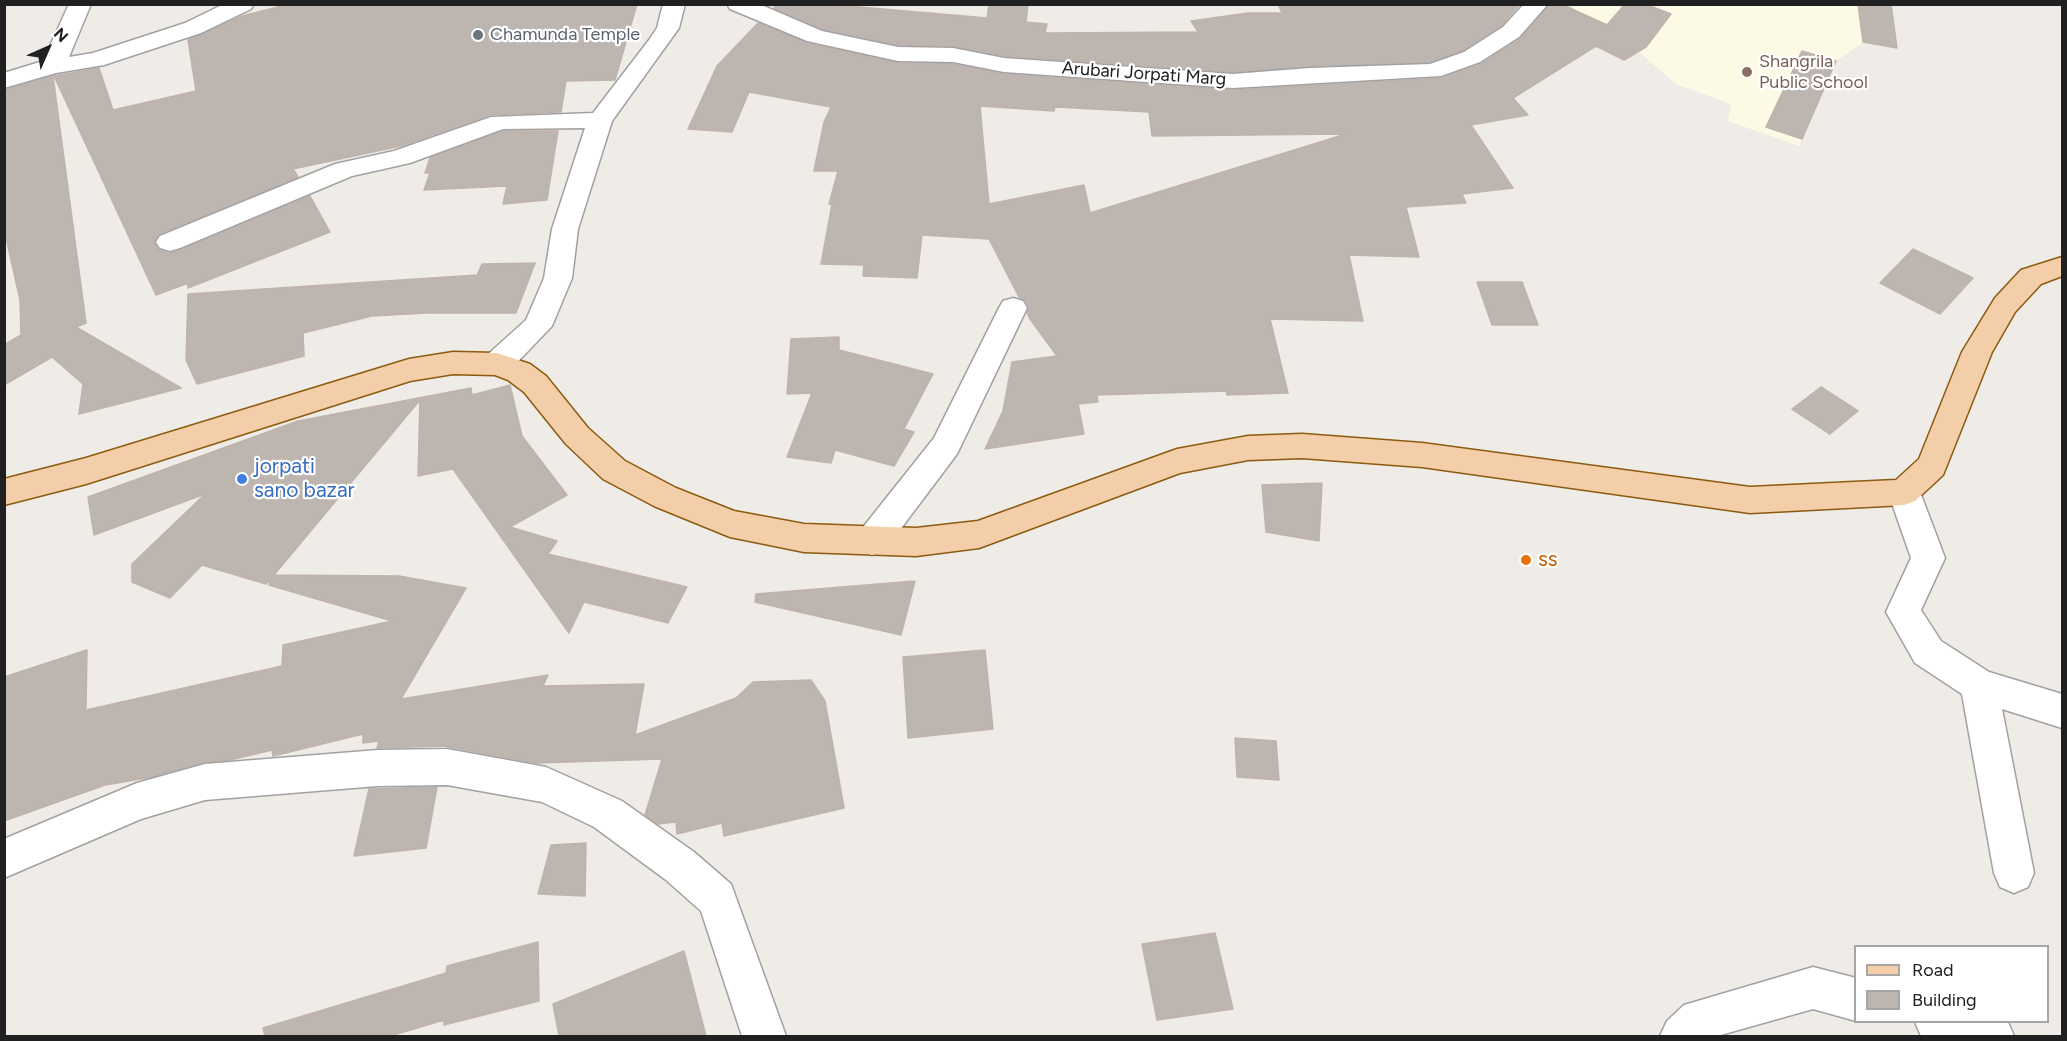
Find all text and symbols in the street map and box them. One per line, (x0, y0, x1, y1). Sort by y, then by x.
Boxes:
north arrow (18, 18, 78, 78)
text: N (50, 24, 72, 46)
place label: Chamunda Temple (490, 24, 640, 46)
marker: Chamunda Temple (471, 28, 485, 42)
place label: Shangrila Public School (1759, 51, 1868, 94)
street label: Arubari Jorpati Marg (1061, 57, 1227, 91)
marker: Shangrila Public School (1740, 65, 1754, 79)
place label: jorpati sano bazar (254, 454, 355, 504)
marker: jorpati sano bazar (235, 472, 249, 486)
place label: ss (1538, 547, 1558, 573)
marker: ss (1519, 553, 1533, 567)
legend (1854, 945, 2049, 1023)
text: Road (1912, 959, 1953, 981)
text: Building (1912, 989, 1977, 1011)

